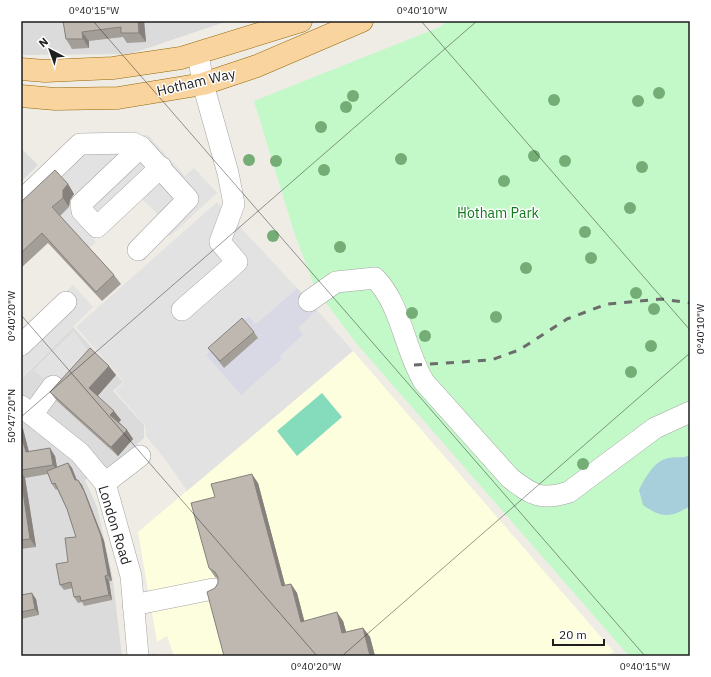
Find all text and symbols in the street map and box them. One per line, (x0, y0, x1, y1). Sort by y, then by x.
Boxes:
text: 0°40'15"W (69, 4, 119, 17)
text: 0°40'10"W (397, 4, 447, 17)
north arrow (30, 30, 70, 70)
text: N (36, 35, 51, 50)
street label: Hotham Way (155, 64, 237, 100)
park label: Hotham Park (457, 204, 540, 222)
text: 0°40'20"W (5, 291, 18, 341)
text: 0°40'10"W (694, 304, 707, 354)
text: 50°47'20"N (5, 389, 18, 443)
street label: London Road (94, 483, 136, 567)
scale bar (553, 621, 604, 647)
text: 20 m (559, 627, 587, 642)
text: 0°40'20"W (291, 660, 341, 673)
text: 0°40'15"W (620, 660, 670, 673)

